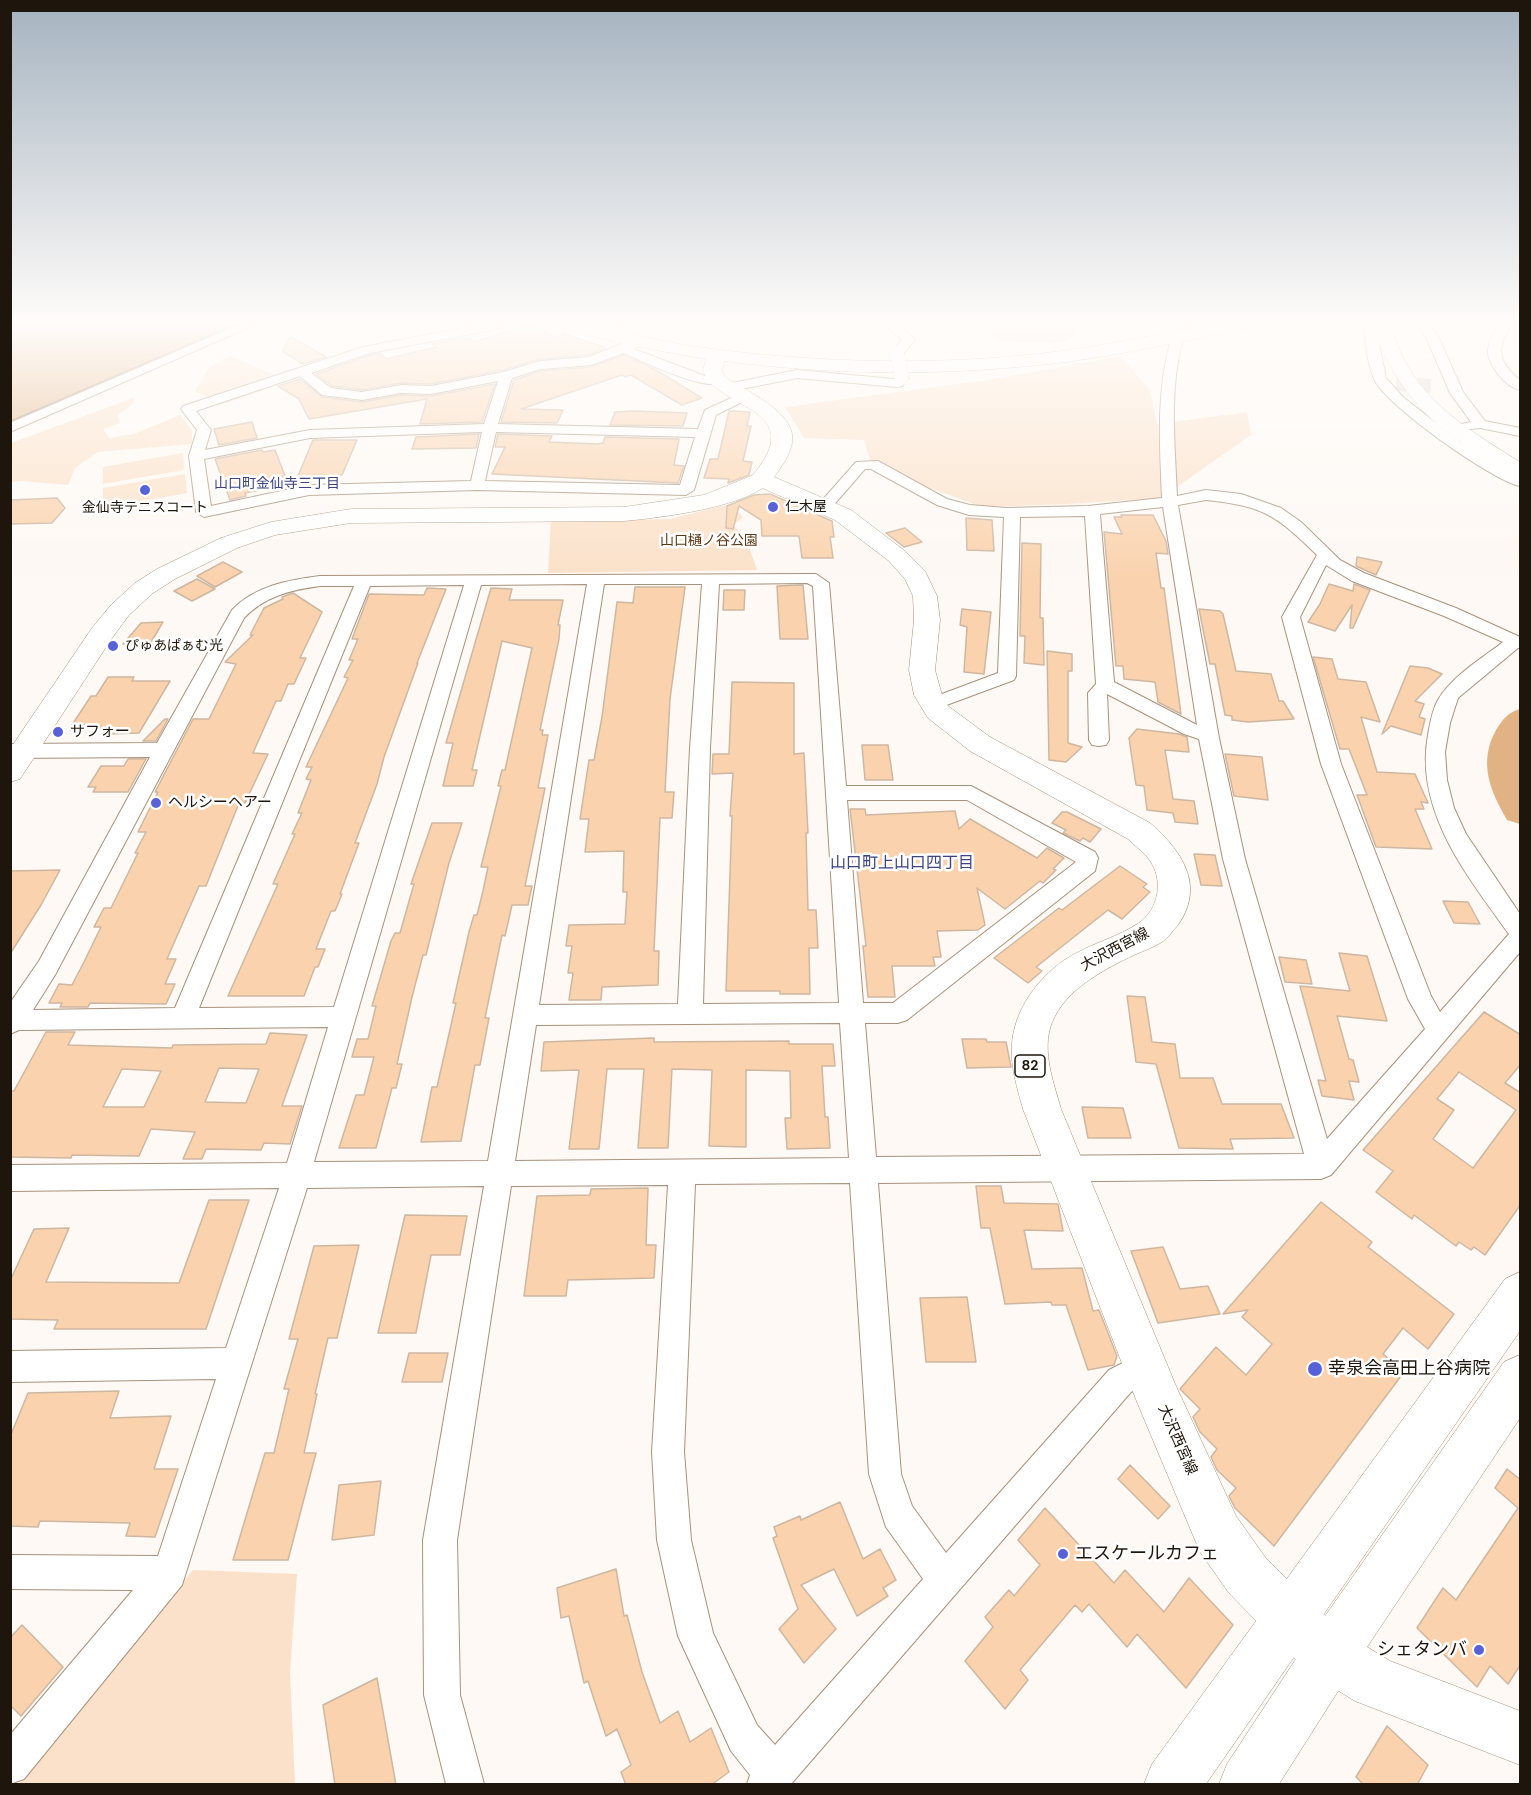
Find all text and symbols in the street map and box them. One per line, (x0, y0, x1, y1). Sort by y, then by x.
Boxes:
district label: 山口町金仙寺三丁目 (214, 476, 340, 492)
marker: 金仙寺テニスコート (138, 483, 152, 497)
place label: 仁木屋 (785, 499, 827, 515)
place label: 金仙寺テニスコート (82, 500, 208, 516)
marker: 仁木屋 (766, 500, 780, 514)
park label: 山口樋ノ谷公園 (660, 533, 758, 549)
place label: ぴゅあぱぁむ光 (125, 638, 223, 654)
marker: ぴゅあぱぁむ光 (106, 639, 120, 653)
place label: サフォー (70, 723, 130, 741)
marker: サフォー (51, 725, 65, 739)
place label: ヘルシーヘアー (168, 794, 272, 812)
marker: ヘルシーヘアー (149, 796, 163, 810)
district label: 山口町上山口四丁目 (830, 854, 974, 874)
street label: 大沢西宮線 (1078, 924, 1152, 976)
road number: 82 (1015, 1055, 1045, 1077)
place label: 幸泉会高田上谷病院 (1328, 1358, 1490, 1380)
marker: 幸泉会高田上谷病院 (1306, 1360, 1324, 1378)
street label: 大沢西宮線 (1154, 1402, 1200, 1478)
place label: エスケールカフェ (1075, 1543, 1219, 1565)
marker: エスケールカフェ (1056, 1547, 1070, 1561)
place label: シェタンバ (1377, 1639, 1467, 1661)
marker: シェタンバ (1472, 1643, 1486, 1657)

